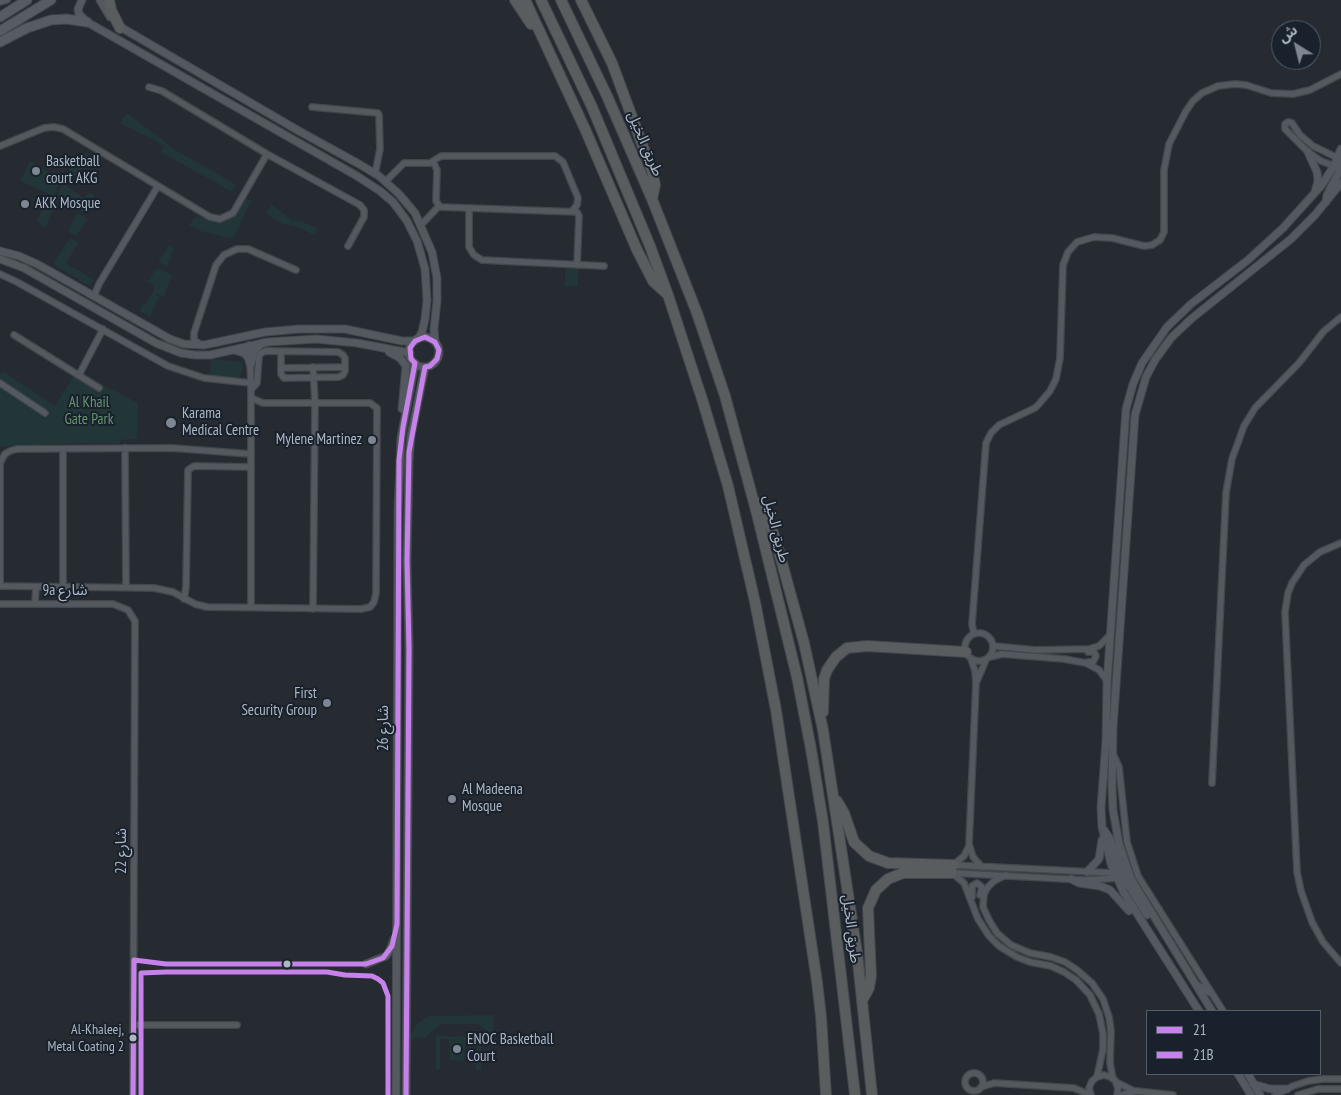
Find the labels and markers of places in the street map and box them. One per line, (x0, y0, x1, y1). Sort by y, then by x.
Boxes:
place label: Basketball court AKG (46, 153, 100, 188)
marker: Basketball court AKG (30, 165, 42, 177)
place label: AKK Mosque (35, 195, 100, 213)
marker: AKK Mosque (19, 198, 31, 210)
place label: Karama Medical Centre (182, 405, 259, 440)
marker: Karama Medical Centre (164, 416, 178, 430)
place label: Mylene Martinez (276, 431, 362, 449)
marker: Mylene Martinez (366, 434, 378, 446)
place label: First Security Group (241, 685, 317, 720)
marker: First Security Group (321, 697, 333, 709)
place label: Al Madeena Mosque (462, 781, 523, 816)
marker: Al Madeena Mosque (446, 793, 458, 805)
unlabelled marker (282, 959, 292, 969)
place label: Al-Khaleej, Metal Coating 2 (48, 1022, 124, 1054)
place label: ENOC Basketball Court (467, 1031, 553, 1066)
marker: Al-Khaleej, Metal Coating 2 (128, 1033, 138, 1043)
marker: ENOC Basketball Court (451, 1043, 463, 1055)

